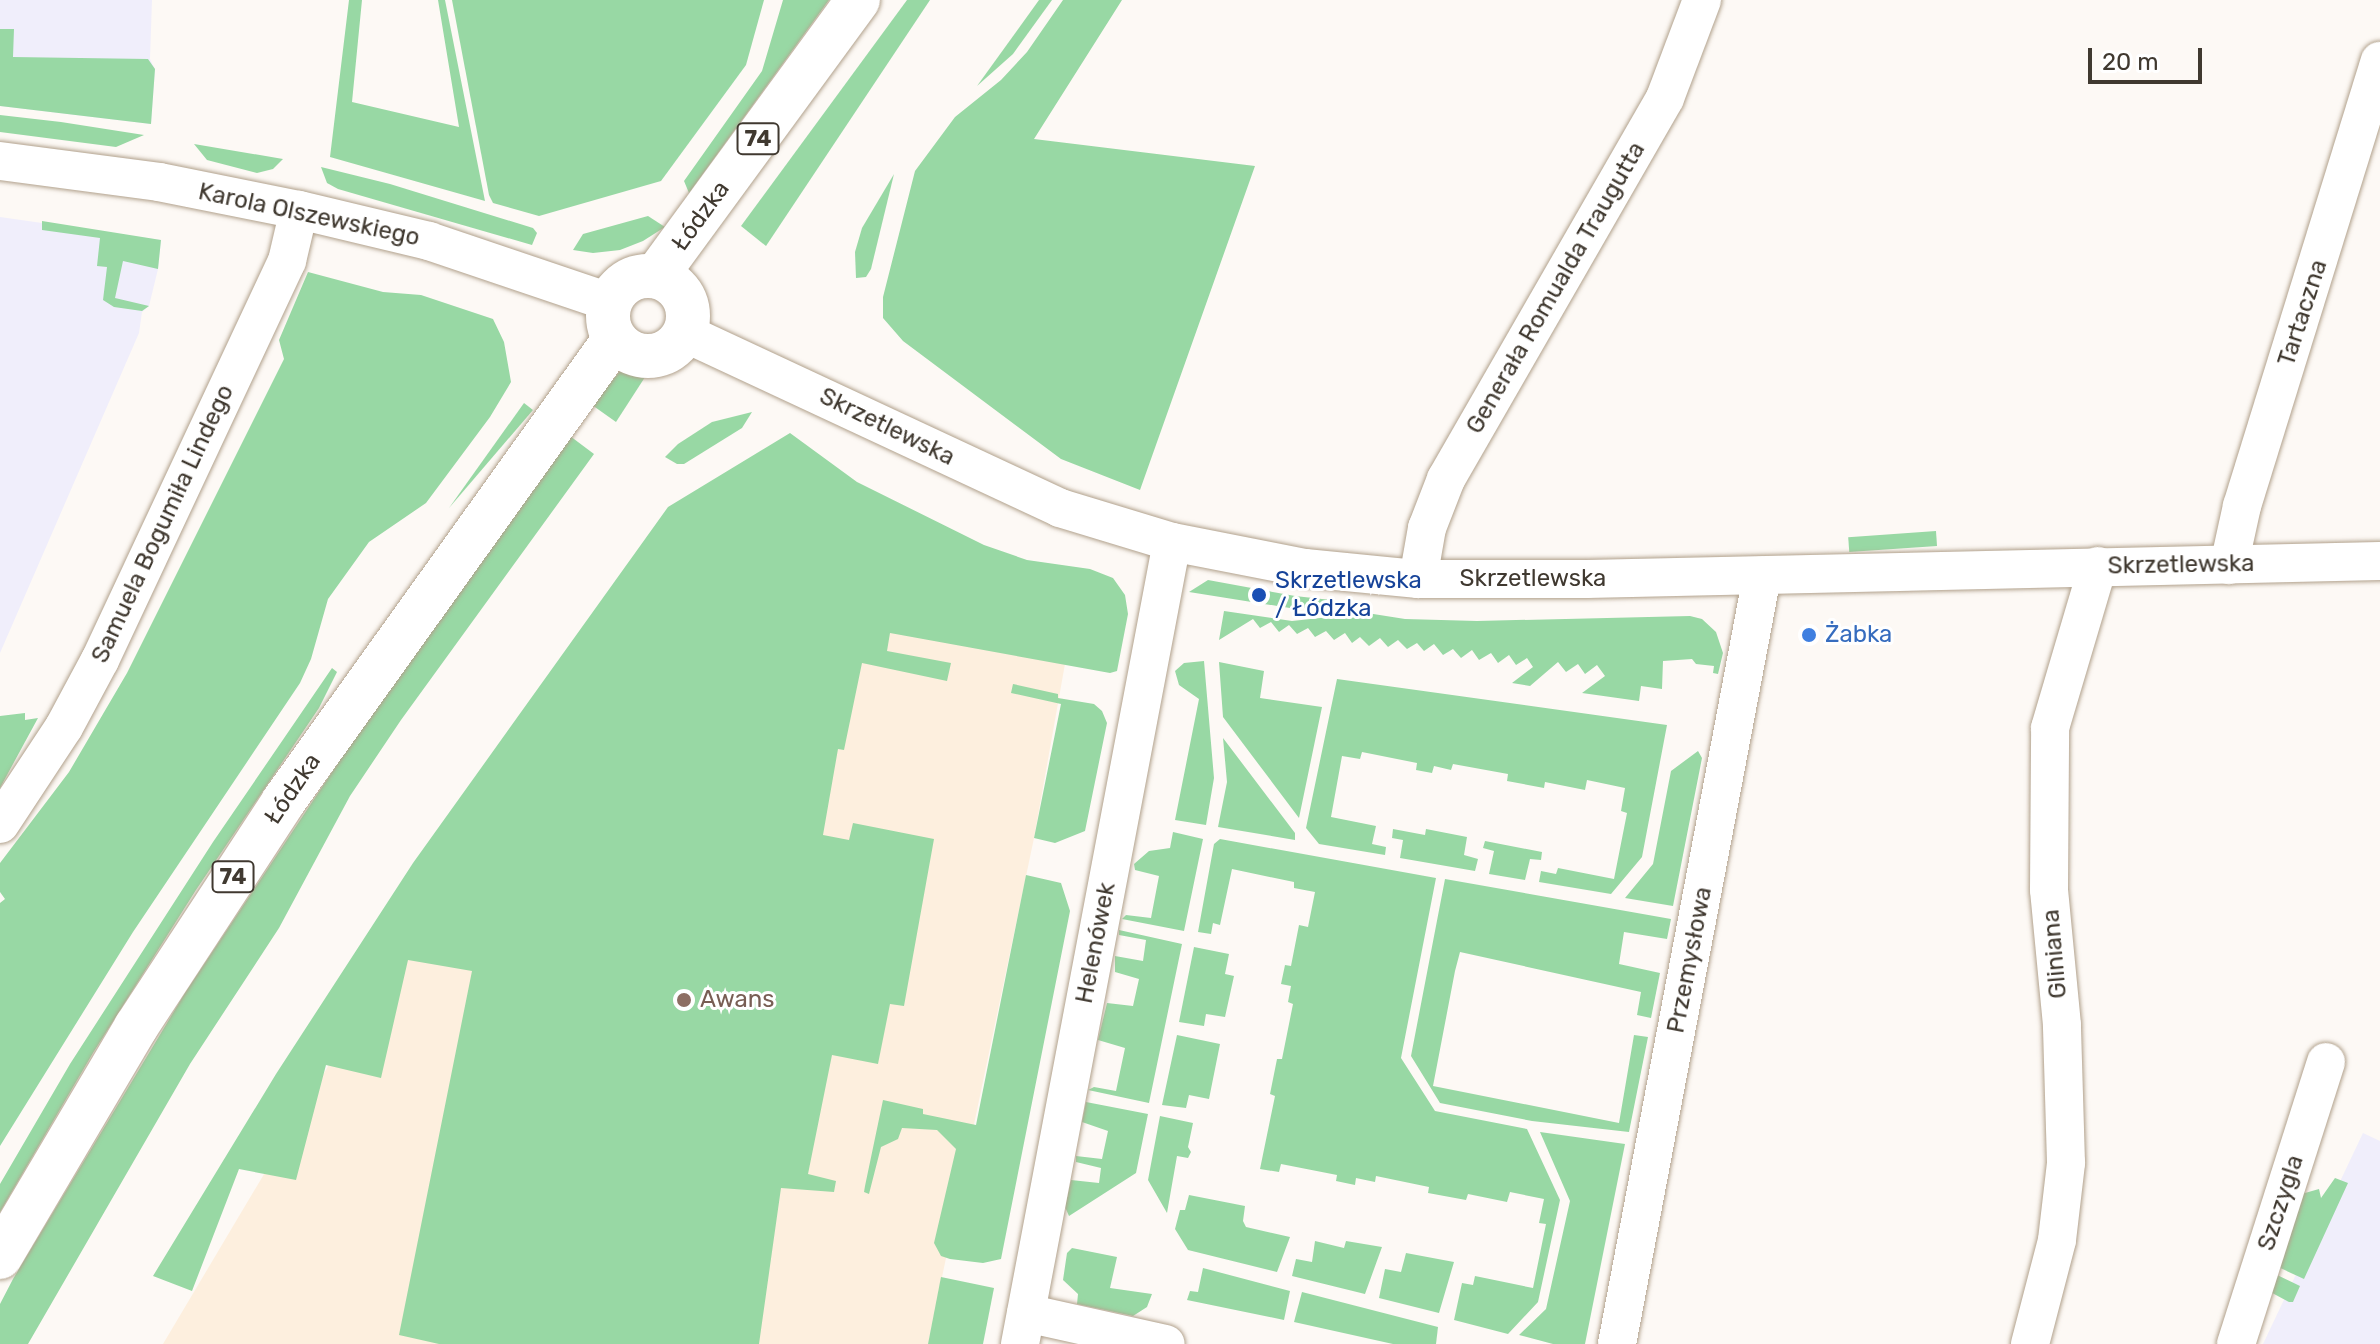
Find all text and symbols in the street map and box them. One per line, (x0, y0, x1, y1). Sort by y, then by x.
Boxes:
scale bar (2092, 32, 2206, 82)
text: 20 m (2102, 48, 2159, 76)
road number: 74 (736, 121, 780, 157)
street label: Generała Romualda Traugutta (1460, 137, 1652, 439)
street label: Łódzka (666, 176, 736, 256)
street label: Karola Olszewskiego (196, 177, 422, 253)
street label: Tartaczna (2272, 256, 2334, 370)
street label: Samuela Bogumiła Lindego (86, 380, 240, 668)
street label: Skrzetlewska (815, 382, 959, 472)
street label: Skrzetlewska (2107, 549, 2255, 581)
street label: Skrzetlewska (1460, 565, 1606, 593)
place label: Skrzetlewska / Łódzka (1275, 567, 1422, 623)
marker: Skrzetlewska / Łódzka (1250, 586, 1268, 604)
place label: Żabka (1825, 621, 1892, 649)
marker: Żabka (1800, 626, 1818, 644)
street label: Łódzka (259, 748, 327, 830)
road number: 74 (211, 859, 255, 895)
street label: Helenówek (1070, 880, 1122, 1006)
street label: Przemysłowa (1662, 884, 1718, 1036)
street label: Gliniana (2037, 908, 2073, 1000)
place label: Awans (700, 986, 775, 1014)
marker: Awans (675, 991, 693, 1009)
street label: Szczygla (2252, 1152, 2310, 1254)

